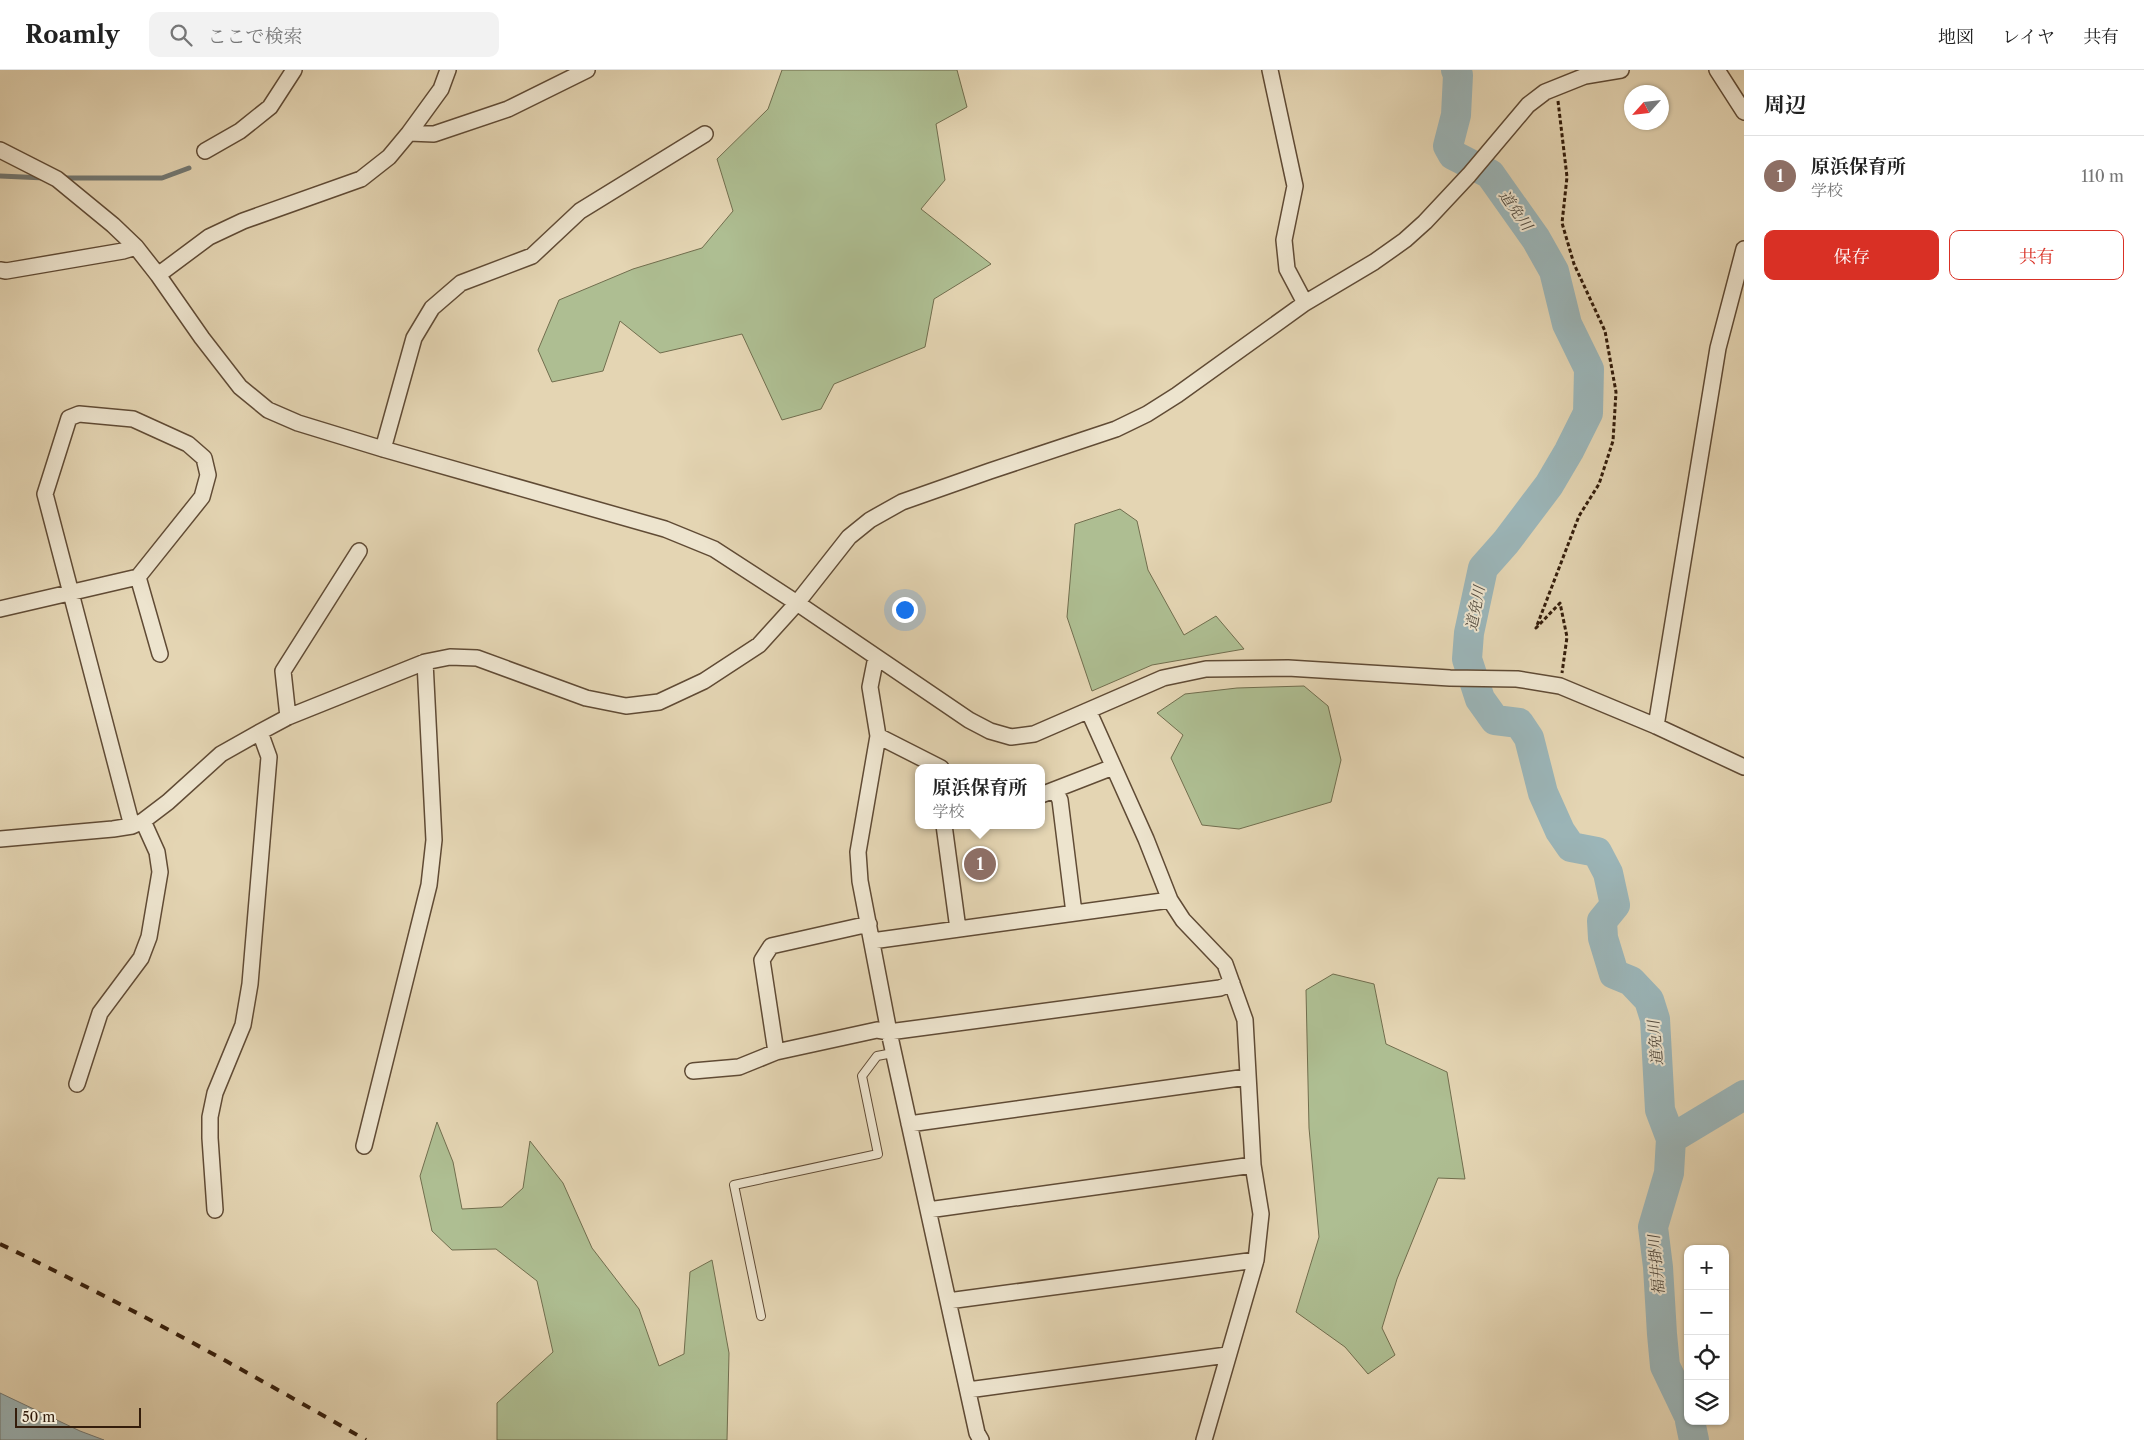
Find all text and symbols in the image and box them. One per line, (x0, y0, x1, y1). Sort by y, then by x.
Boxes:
search box (149, 12, 499, 57)
text: Roamly (25, 20, 119, 49)
icon: search (167, 21, 195, 49)
text: ここで検索 (207, 25, 302, 48)
text: 地図 (1938, 26, 1974, 48)
text: レイヤ (2002, 26, 2055, 48)
text: 共有 (2083, 26, 2119, 48)
north arrow (1624, 85, 1669, 130)
text: 周辺 (1764, 92, 1806, 117)
text: 原浜保育所 (1811, 155, 1906, 178)
text: 1 (1776, 166, 1784, 186)
text: 110 m (2081, 166, 2124, 186)
text: 学校 (1811, 180, 1843, 200)
water label: 道免川 (1495, 186, 1538, 236)
button: 保存 (1764, 230, 1939, 280)
button: 共有 (1949, 230, 2124, 280)
water label: 道免川 (1461, 582, 1489, 632)
your location (892, 597, 918, 623)
popup (915, 764, 1045, 829)
text: 原浜保育所 (932, 776, 1028, 799)
text: 学校 (932, 801, 965, 821)
pin: 1 (964, 845, 996, 883)
water label: 道免川 (1643, 1018, 1666, 1066)
water label: 福井掛川 (1644, 1232, 1668, 1296)
map controls (1684, 1245, 1729, 1425)
button: + (1684, 1245, 1729, 1290)
button: − (1684, 1290, 1729, 1335)
button: locate (1684, 1335, 1729, 1380)
button: layers (1684, 1380, 1729, 1425)
scale bar (15, 1405, 141, 1428)
text: 50 m (22, 1408, 55, 1426)

